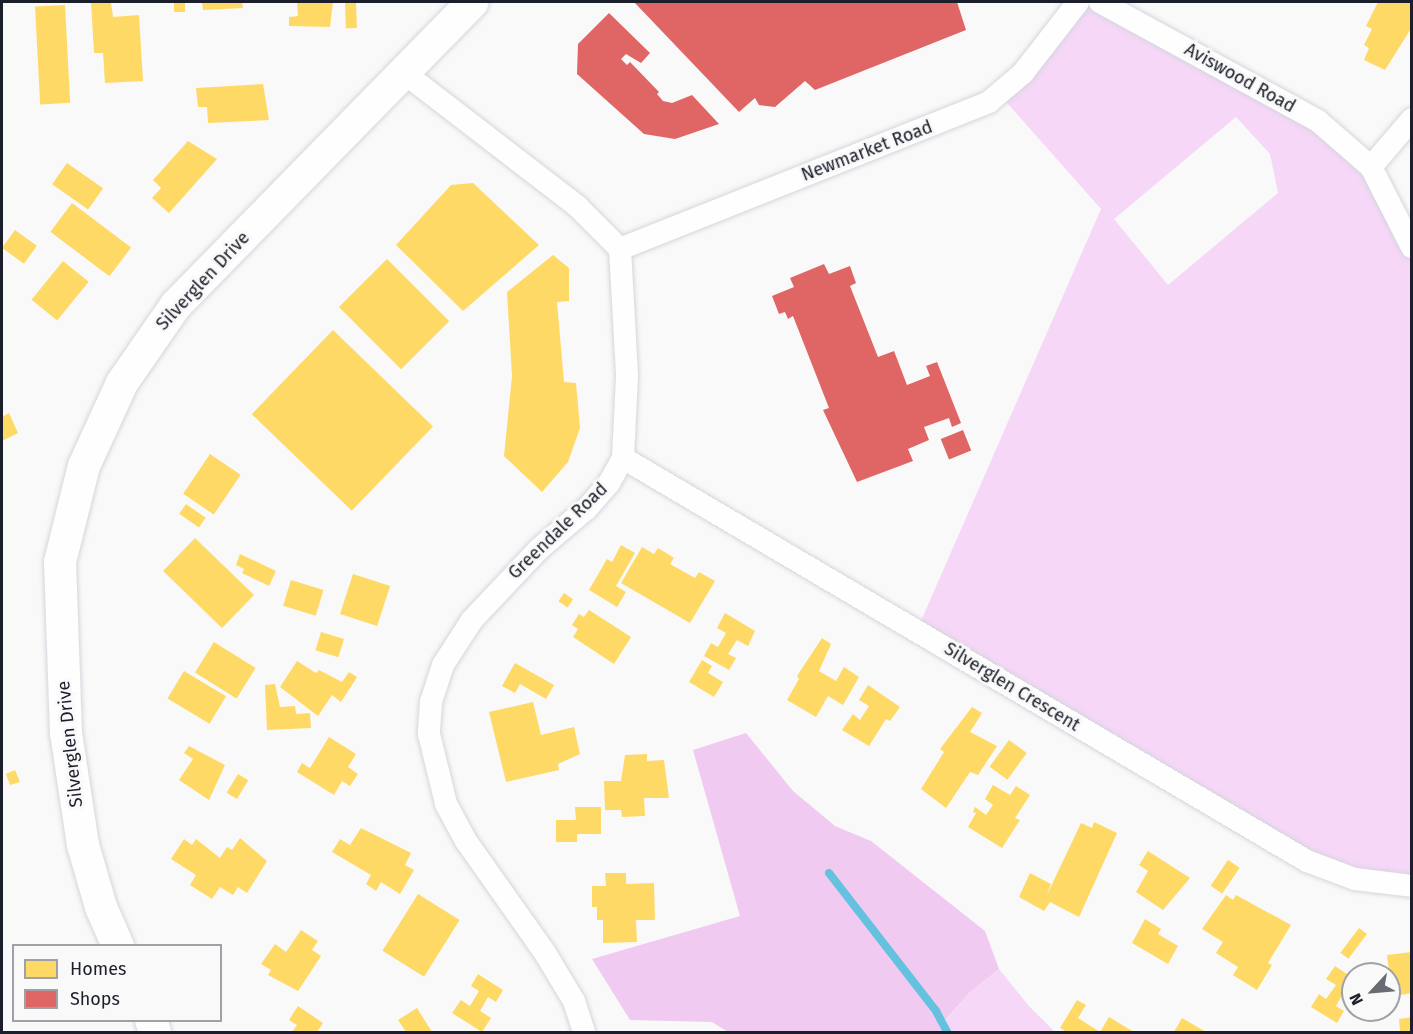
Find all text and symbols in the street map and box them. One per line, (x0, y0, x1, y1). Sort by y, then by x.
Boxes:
street label: Aviswood Road (1181, 39, 1299, 117)
street label: Newmarket Road (798, 116, 936, 186)
street label: Silverglen Drive (152, 227, 254, 335)
street label: Greendale Road (504, 478, 612, 584)
street label: Silverglen Crescent (940, 638, 1084, 736)
street label: Silverglen Drive (53, 680, 87, 808)
legend (12, 944, 222, 1022)
text: Homes (70, 958, 126, 980)
north arrow (1341, 962, 1401, 1022)
text: Shops (70, 988, 120, 1010)
text: N (1345, 990, 1367, 1008)

